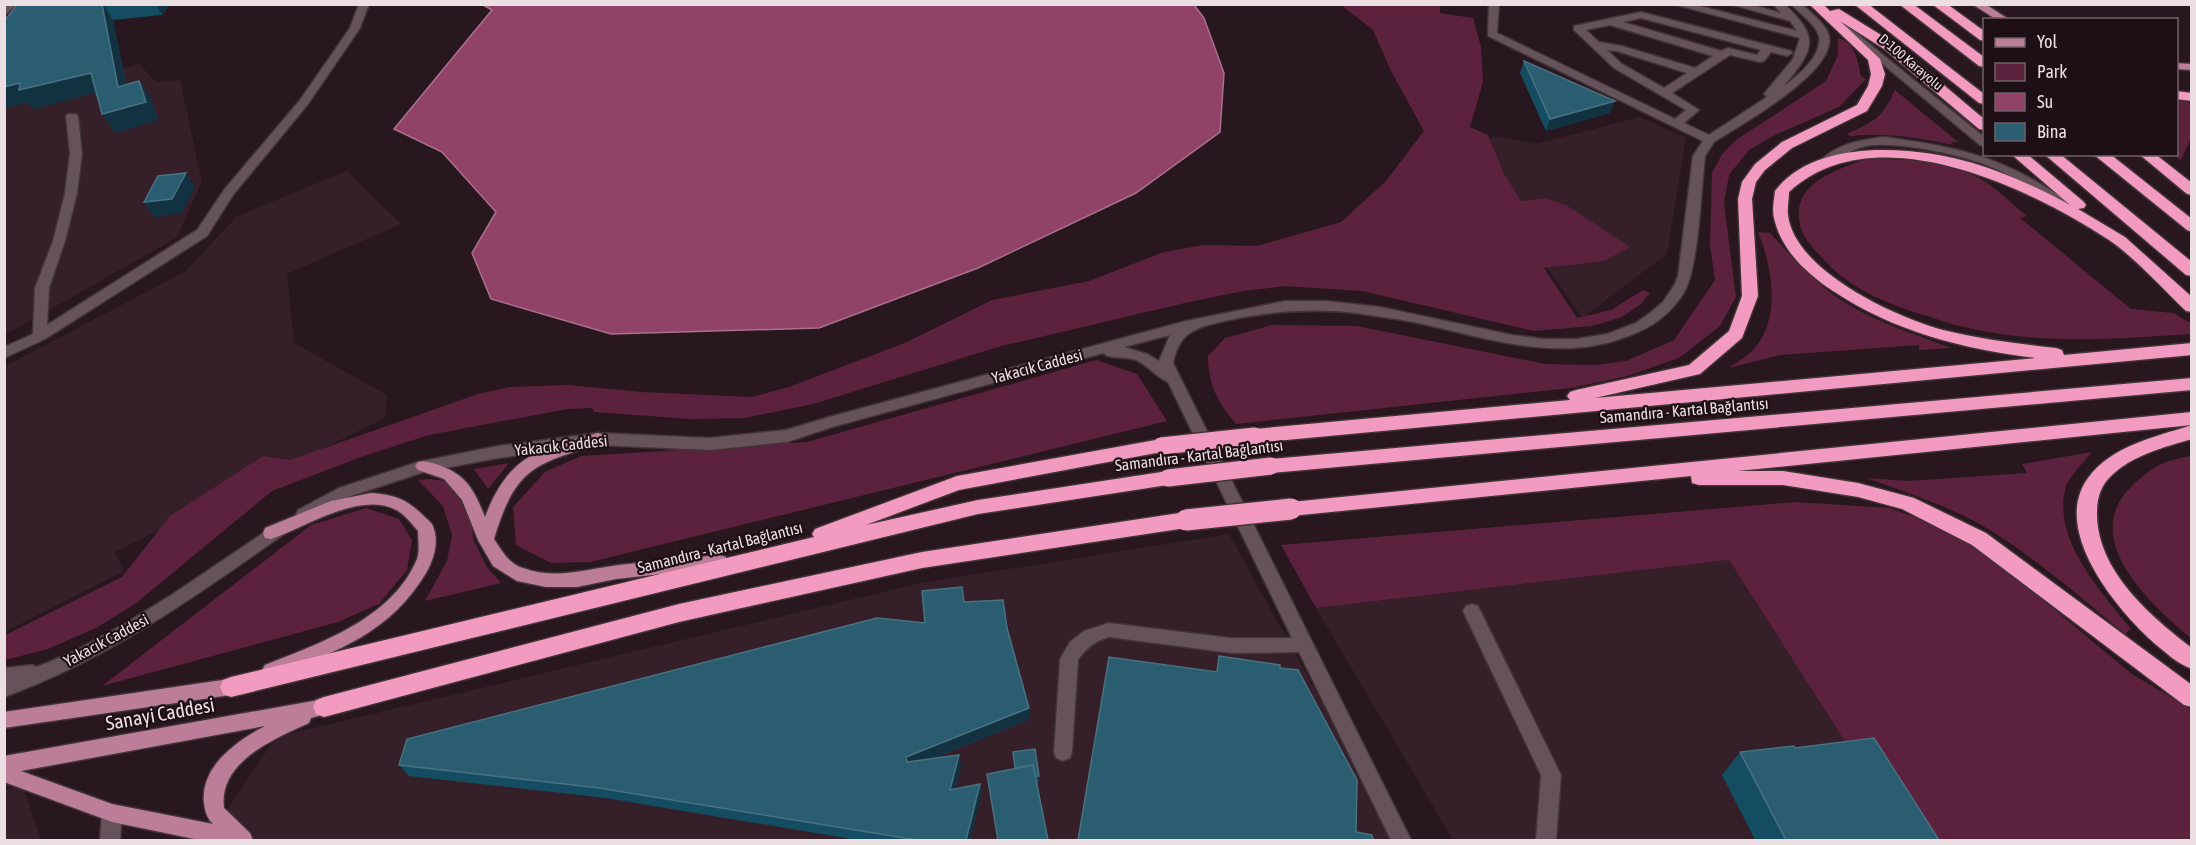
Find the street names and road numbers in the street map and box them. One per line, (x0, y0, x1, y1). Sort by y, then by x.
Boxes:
street label: D-100 Karayolu (1876, 31, 1946, 93)
street label: Yakacık Caddesi (990, 345, 1084, 387)
street label: Samandıra - Kartal Bağlantısı (1599, 394, 1769, 427)
street label: Yakacık Caddesi (514, 431, 608, 459)
street label: Samandıra - Kartal Bağlantısı (1114, 436, 1284, 475)
street label: Samandıra - Kartal Bağlantısı (636, 518, 805, 577)
street label: Yakacık Caddesi (61, 610, 151, 670)
street label: Sanayi Caddesi (104, 693, 216, 734)

